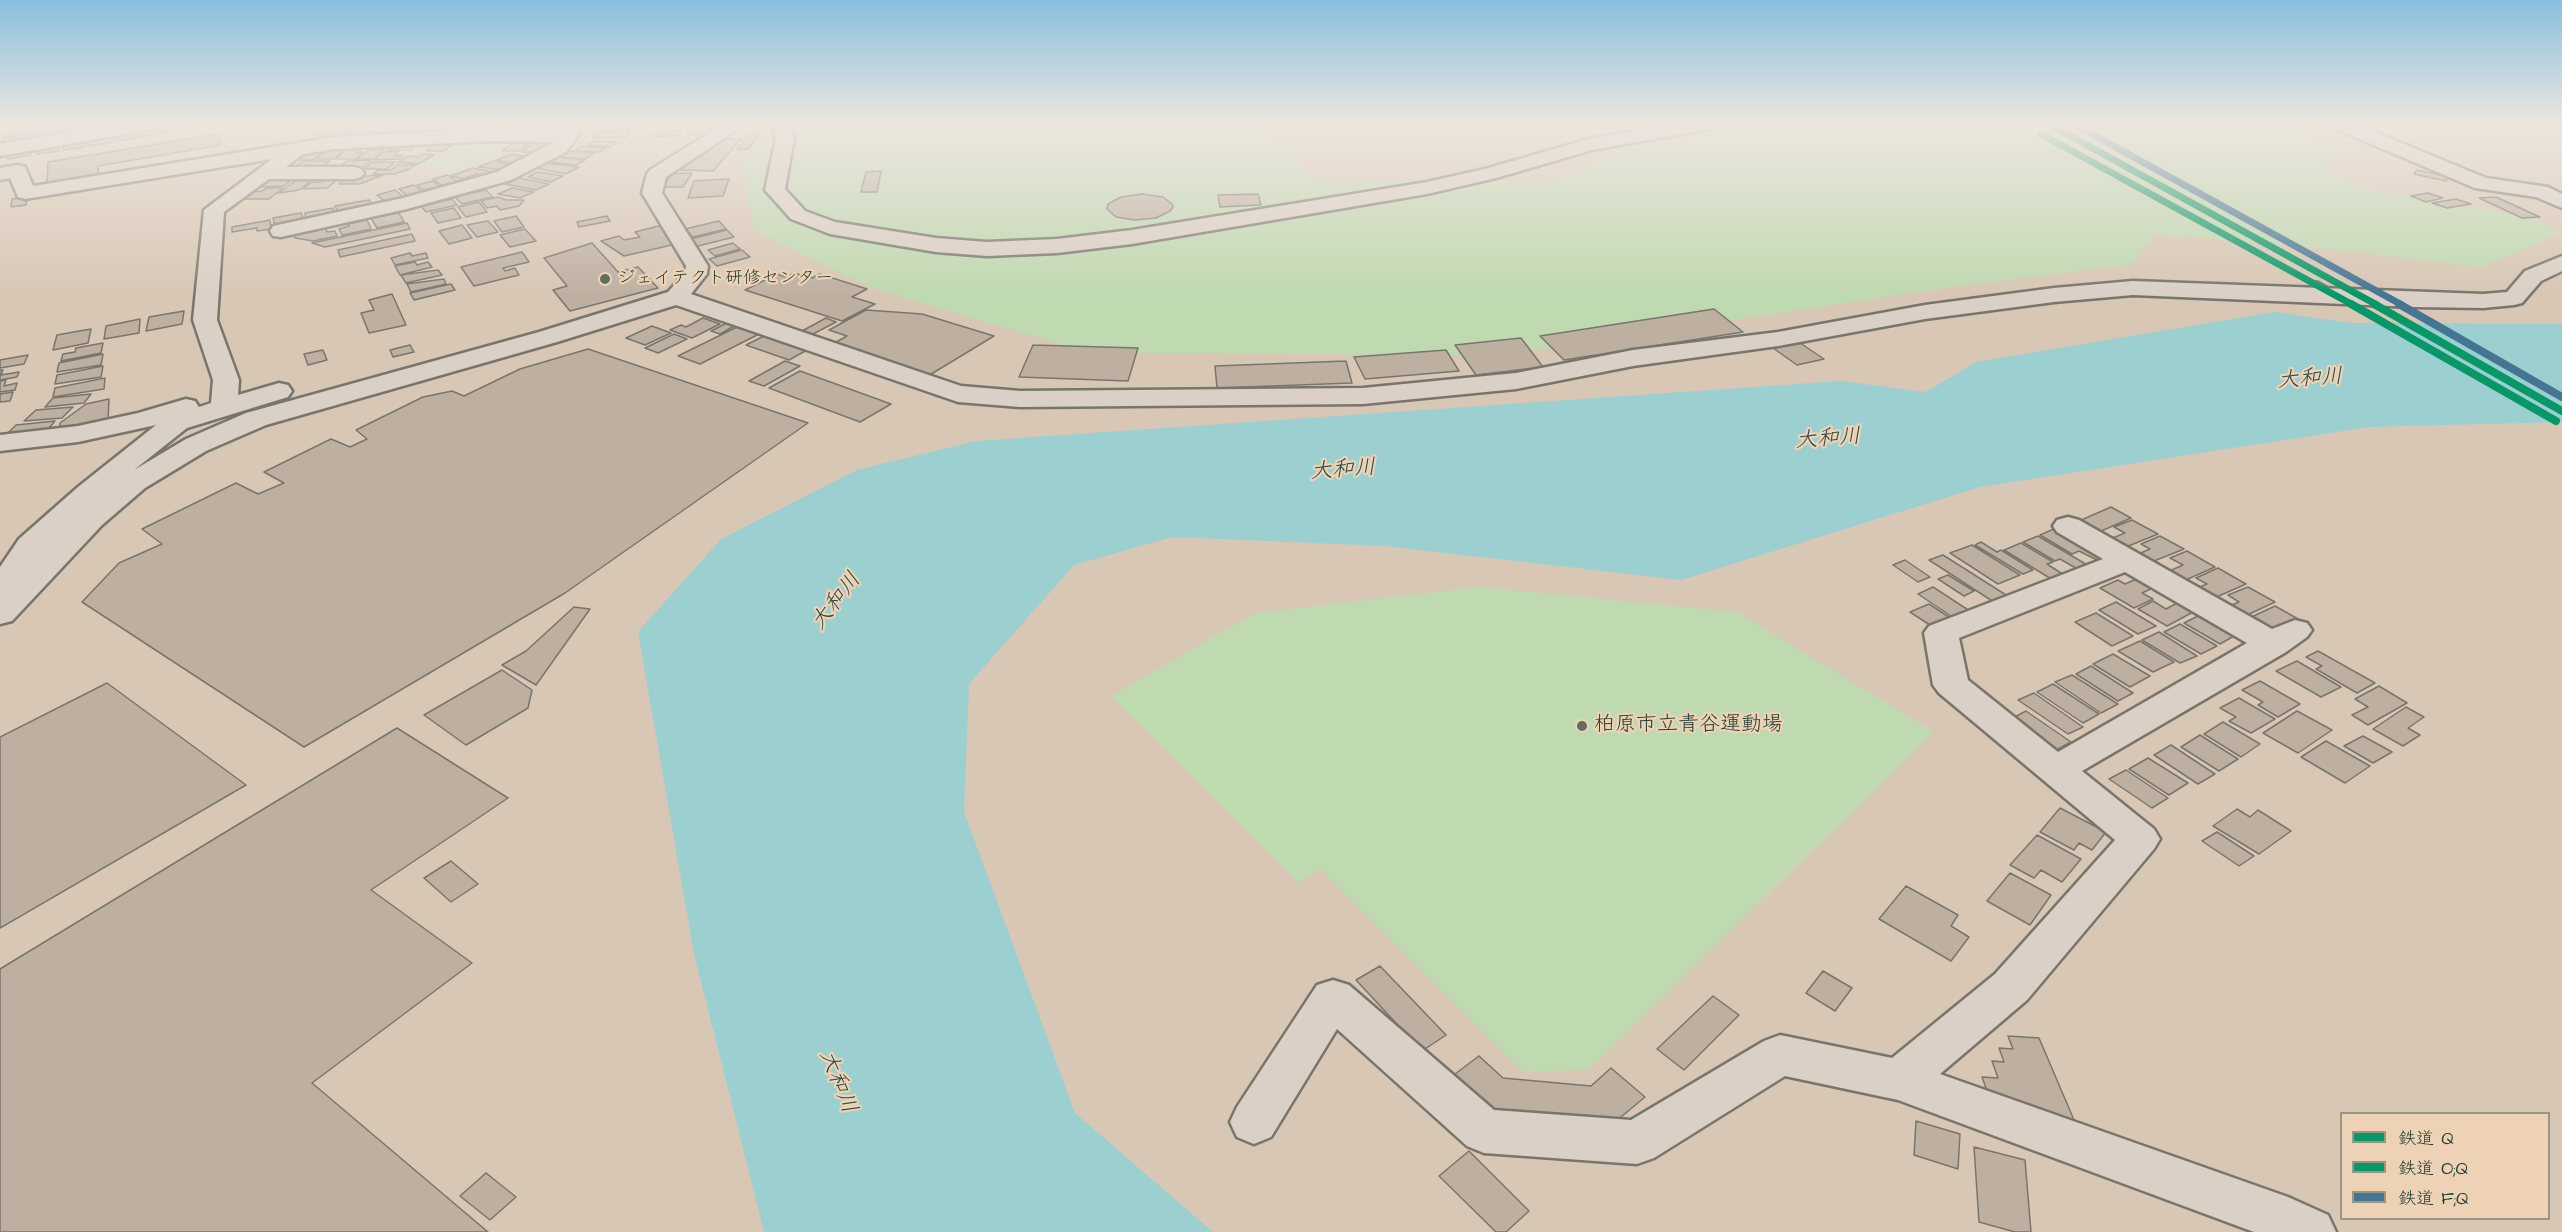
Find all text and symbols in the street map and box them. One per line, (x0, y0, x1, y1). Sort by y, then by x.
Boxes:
place label: ジェイテクト研修センター (617, 268, 833, 290)
marker: ジェイテクト研修センター (598, 272, 612, 286)
water label: 大和川 (2276, 365, 2344, 395)
water label: 大和川 (1794, 425, 1862, 455)
water label: 大和川 (1309, 456, 1377, 486)
water label: 大和川 (806, 568, 868, 636)
place label: 柏原市立青谷運動場 (1594, 713, 1783, 739)
marker: 柏原市立青谷運動場 (1575, 719, 1589, 733)
water label: 大和川 (812, 1046, 862, 1118)
legend (2340, 1112, 2550, 1220)
text: 鉄道 Q (2398, 1126, 2454, 1151)
text: 鉄道 O;Q (2398, 1156, 2468, 1181)
text: 鉄道 F;Q (2398, 1186, 2469, 1211)

